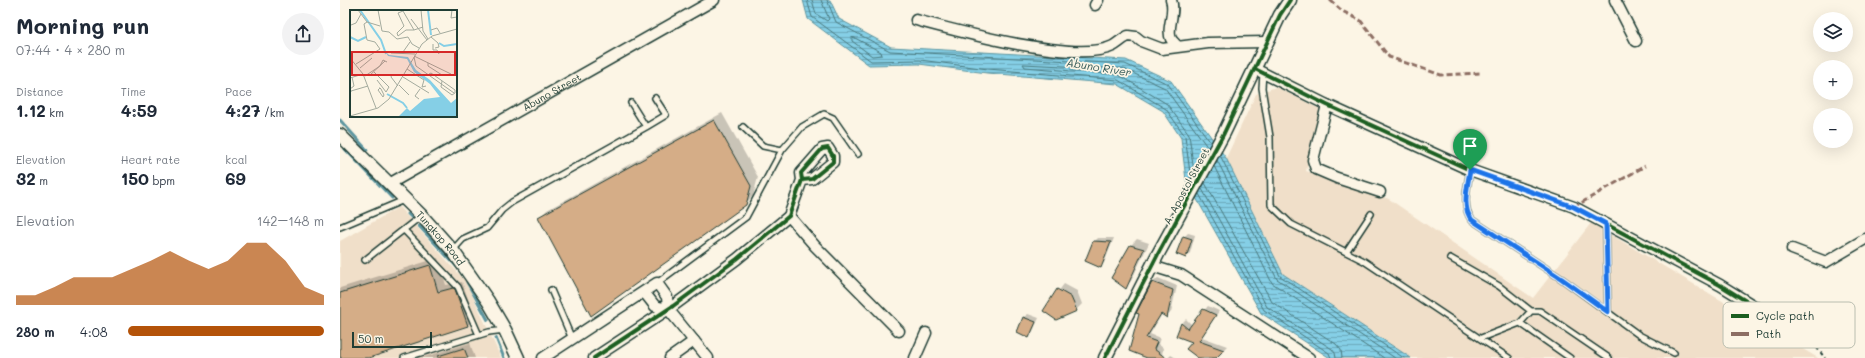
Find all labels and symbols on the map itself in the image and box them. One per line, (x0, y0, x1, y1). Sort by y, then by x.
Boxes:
inset map (350, 10, 457, 117)
water label: Abuno River (1066, 54, 1133, 80)
street label: Abuno Street (520, 70, 584, 114)
pin (1453, 129, 1487, 170)
street label: A. Apostol Street (1160, 145, 1212, 227)
street label: Tungkop Road (413, 207, 468, 268)
legend (1723, 302, 1855, 348)
text: Cycle path (1756, 308, 1814, 323)
text: Path (1756, 326, 1781, 341)
scale bar (352, 330, 432, 349)

